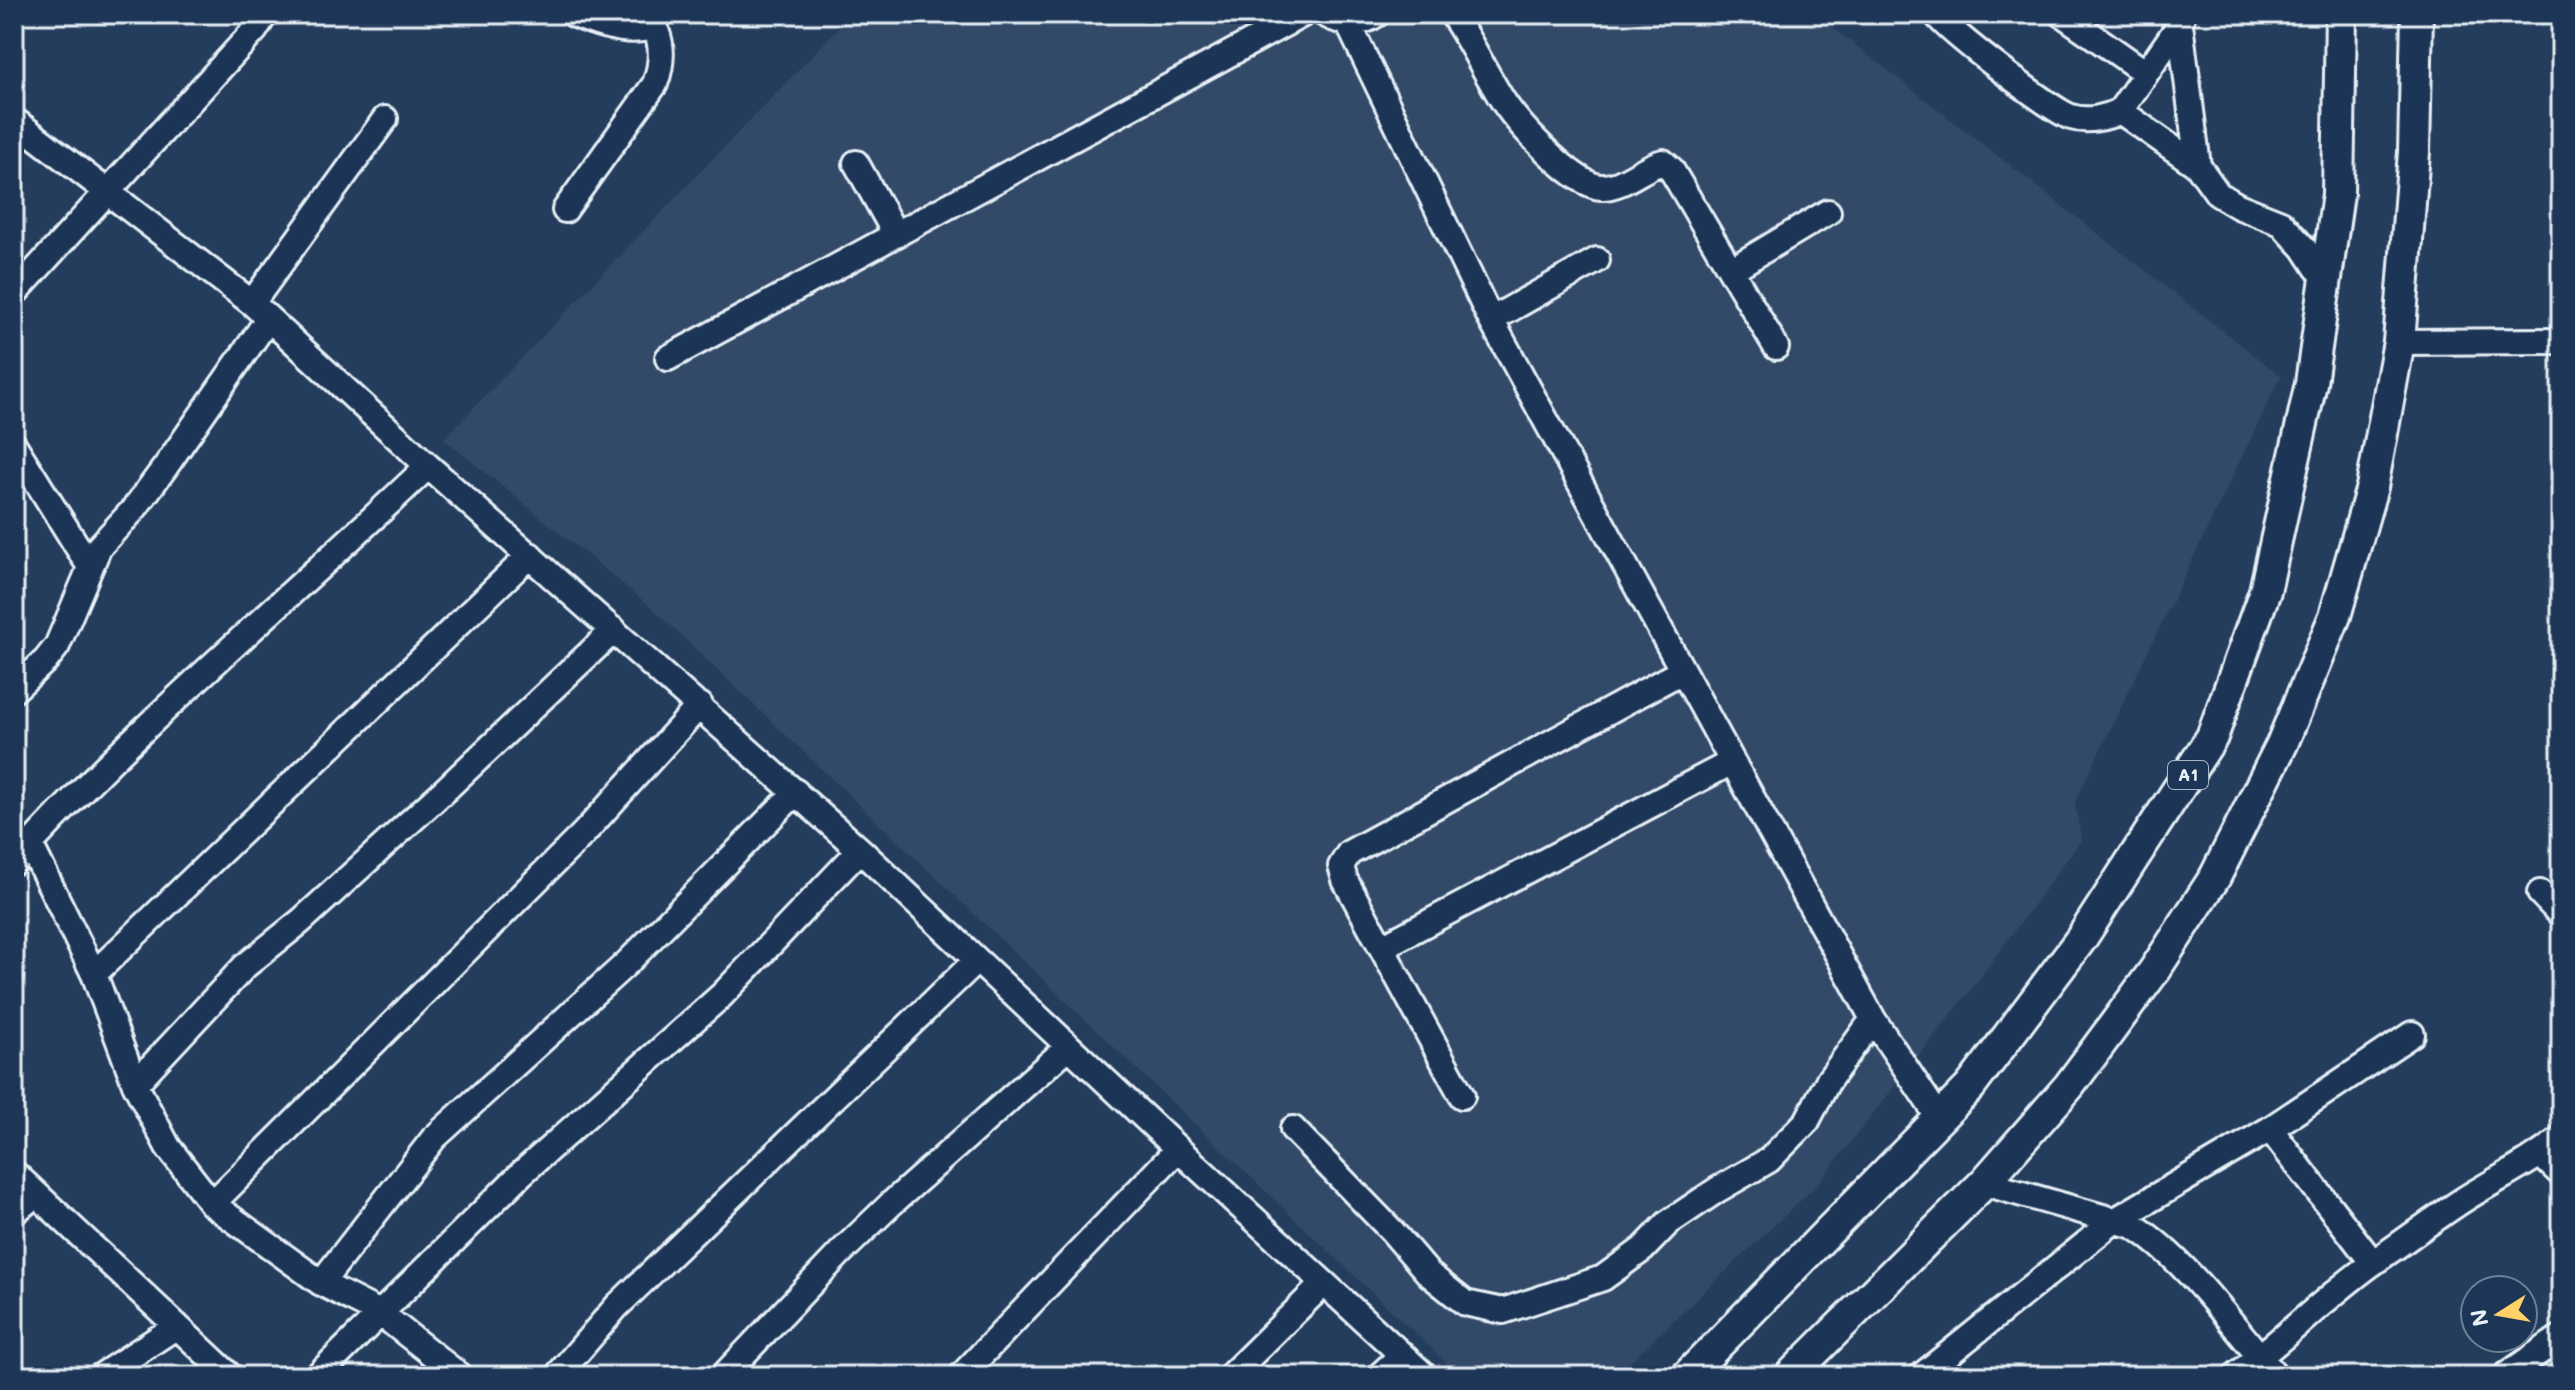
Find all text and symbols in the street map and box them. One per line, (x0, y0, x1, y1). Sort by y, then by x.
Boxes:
road number: A1 (2168, 761, 2208, 789)
north arrow (2459, 1274, 2539, 1354)
text: N (2463, 1307, 2495, 1329)

